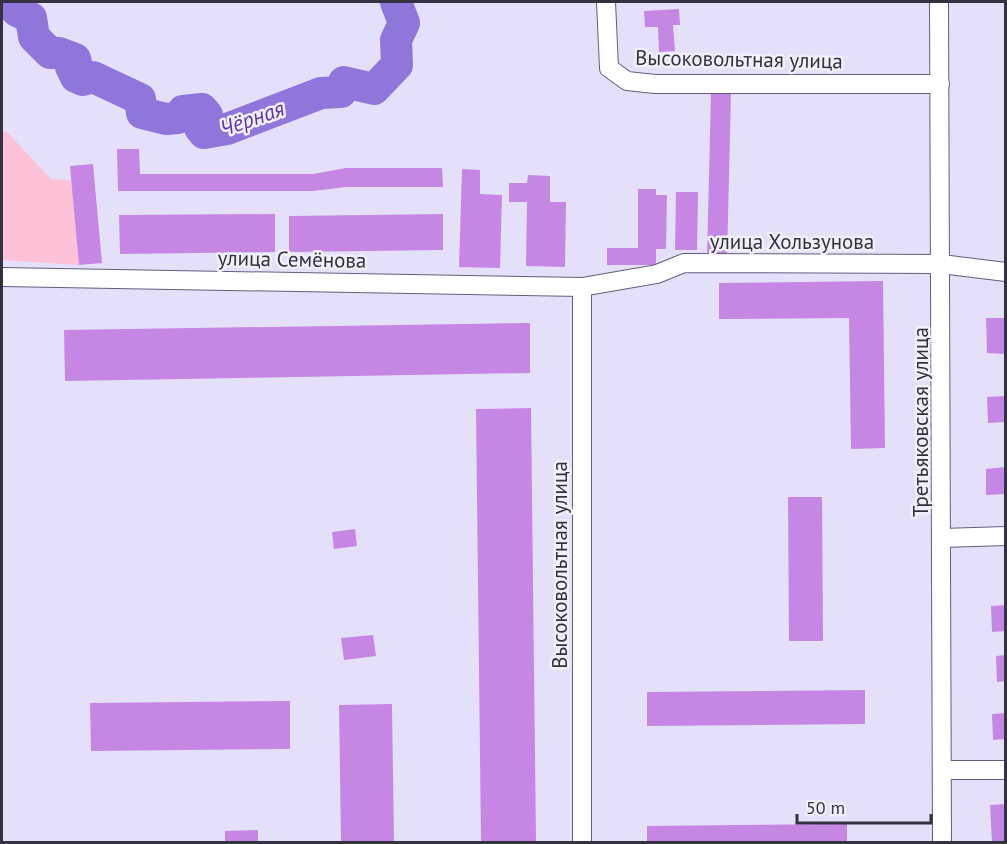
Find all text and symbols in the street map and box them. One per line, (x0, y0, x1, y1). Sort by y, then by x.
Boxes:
street label: Высоковольтная улица (635, 44, 843, 74)
water label: Чёрная (216, 94, 288, 142)
street label: улица Хользунова (710, 228, 874, 255)
street label: улица Семёнова (217, 244, 367, 274)
street label: Третьяковская улица (907, 327, 934, 517)
street label: Высоковольтная улица (546, 461, 573, 669)
scale bar (797, 787, 930, 825)
text: 50 m (806, 796, 845, 819)

